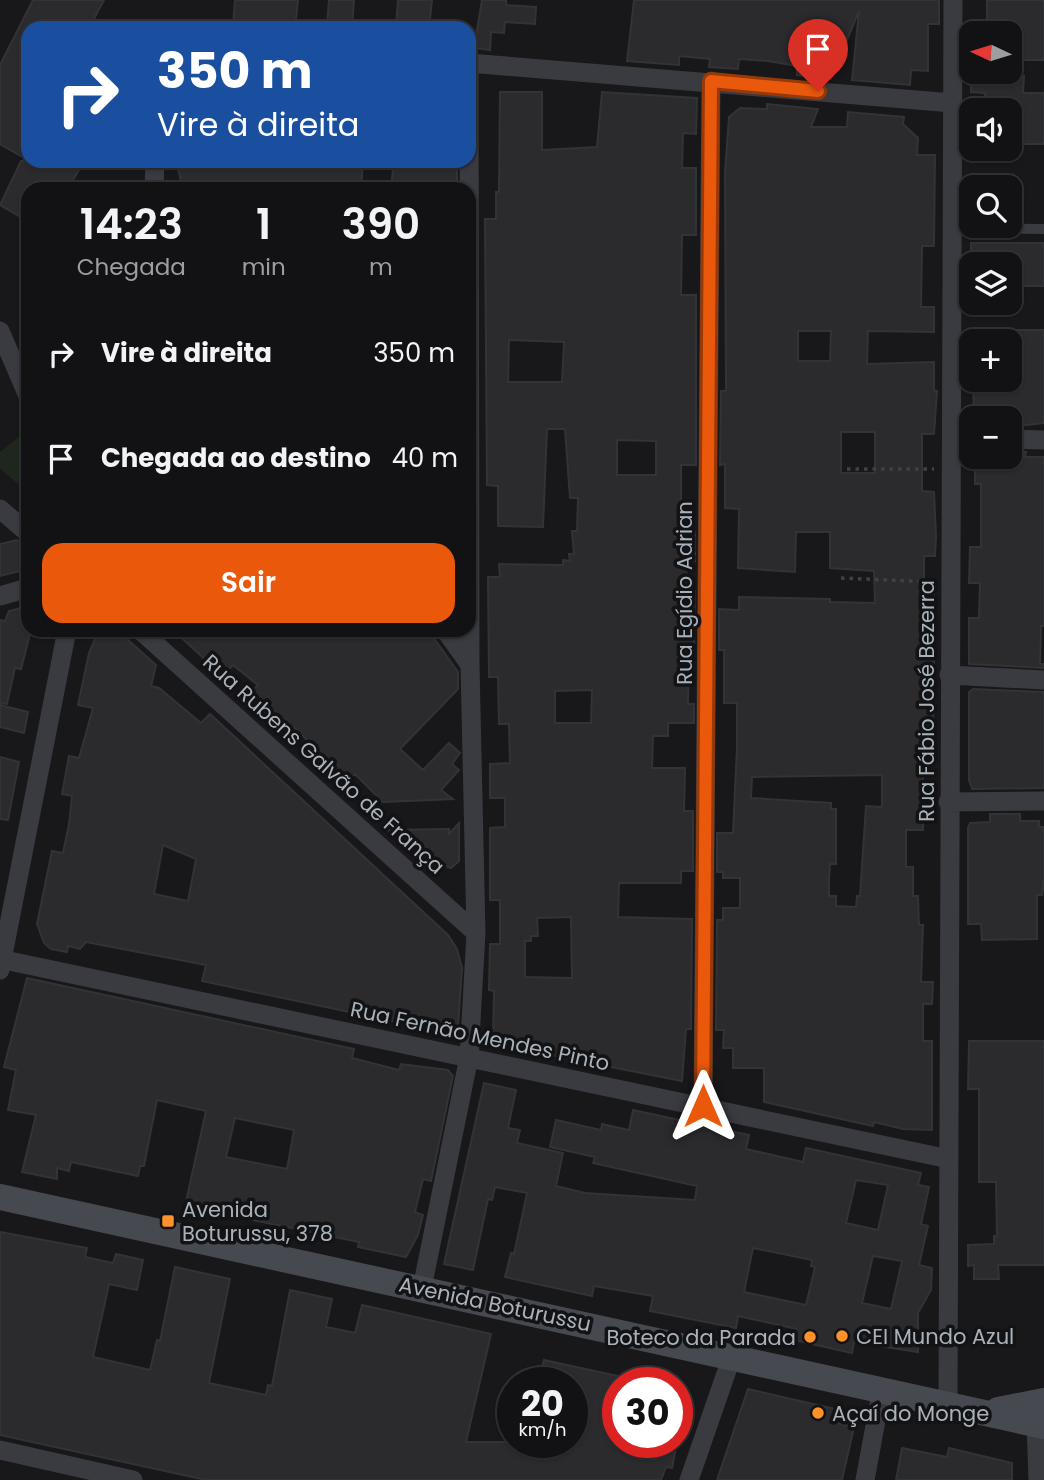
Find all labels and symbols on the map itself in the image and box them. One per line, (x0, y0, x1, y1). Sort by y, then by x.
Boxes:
pin (788, 19, 848, 91)
north arrow (959, 21, 1022, 84)
street label: Rua Egídio Adrian (670, 501, 699, 685)
street label: Rua Fábio José Bezerra (912, 580, 941, 822)
street label: Rua Rubens Galvão de França (197, 648, 451, 880)
street label: Rua Fernão Mendes Pinto (348, 994, 612, 1078)
position arrow (666, 1069, 740, 1143)
place label: Avenida Boturussu, 378 (182, 1195, 333, 1248)
marker: Avenida Boturussu, 378 (160, 1213, 176, 1229)
street label: Avenida Boturussu (396, 1269, 594, 1339)
place label: CEI Mundo Azul (856, 1322, 1014, 1351)
place label: Boteco da Parada (606, 1323, 796, 1352)
marker: CEI Mundo Azul (834, 1328, 850, 1344)
marker: Boteco da Parada (802, 1329, 818, 1345)
speed limit sign: 30 (602, 1367, 693, 1458)
place label: Açaí do Monge (832, 1399, 989, 1428)
marker: Açaí do Monge (810, 1405, 826, 1421)

